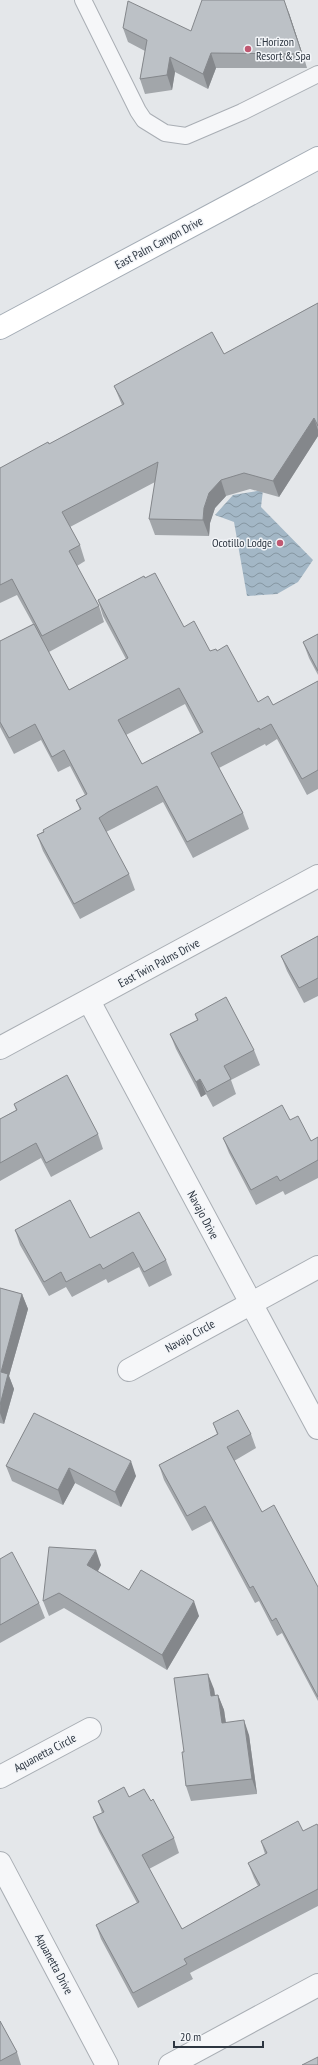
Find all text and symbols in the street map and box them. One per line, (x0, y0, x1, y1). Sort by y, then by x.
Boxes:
place label: L'Horizon Resort & Spa (256, 34, 311, 63)
marker: L'Horizon Resort & Spa (243, 44, 253, 54)
street label: East Palm Canyon Drive (112, 213, 205, 272)
place label: Ocotillo Lodge (212, 535, 272, 550)
marker: Ocotillo Lodge (275, 538, 285, 548)
street label: East Twin Palms Drive (115, 935, 202, 990)
street label: Navajo Drive (184, 1188, 222, 1242)
street label: Navajo Circle (162, 1316, 217, 1355)
street label: Aquanetta Circle (11, 1730, 78, 1775)
street label: Aquanetta Drive (32, 1931, 77, 1997)
scale bar (174, 2023, 263, 2049)
text: 20 m (180, 2029, 201, 2044)

